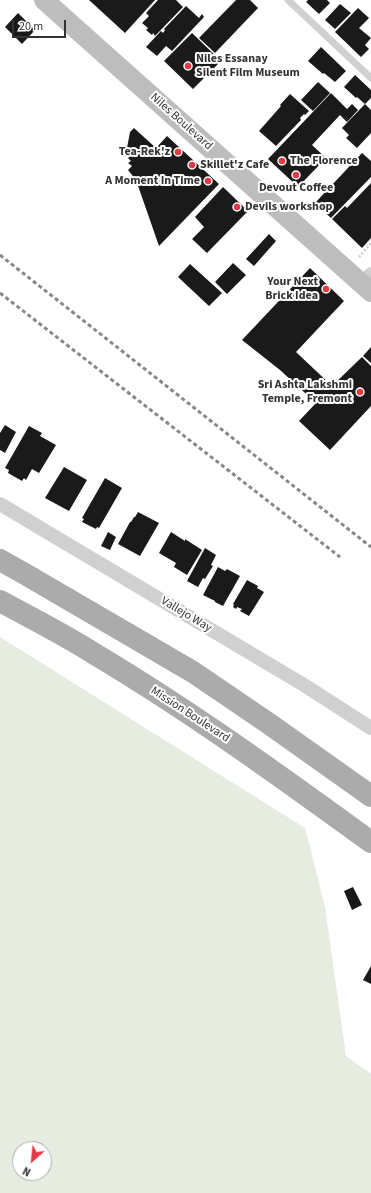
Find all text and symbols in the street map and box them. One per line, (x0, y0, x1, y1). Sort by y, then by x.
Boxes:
scale bar (14, 12, 68, 38)
text: 20 m (19, 18, 43, 35)
place label: Niles Essanay Silent Film Museum (196, 52, 300, 80)
marker: Niles Essanay Silent Film Museum (183, 61, 193, 71)
street label: Niles Boulevard (147, 90, 215, 154)
place label: Tea-Rek'z (119, 145, 170, 159)
marker: Tea-Rek'z (173, 147, 183, 157)
place label: The Florence (290, 154, 358, 168)
marker: The Florence (277, 156, 287, 166)
place label: Skillet'z Cafe (200, 158, 269, 172)
marker: Skillet'z Cafe (187, 160, 197, 170)
marker: Devout Coffee (291, 170, 301, 180)
place label: A Moment In Time (105, 174, 200, 188)
marker: A Moment In Time (203, 176, 213, 186)
place label: Devout Coffee (259, 181, 333, 195)
place label: Devils workshop (245, 200, 332, 214)
marker: Devils workshop (232, 202, 242, 212)
place label: Your Next Brick Idea (265, 275, 318, 303)
marker: Your Next Brick Idea (321, 284, 331, 294)
place label: Sri Ashta Lakshmi Temple, Fremont (258, 378, 352, 406)
marker: Sri Ashta Lakshmi Temple, Fremont (355, 387, 365, 397)
street label: Vallejo Way (158, 594, 214, 636)
street label: Mission Boulevard (148, 684, 232, 746)
north arrow (12, 1141, 52, 1181)
text: N (20, 1163, 33, 1180)

